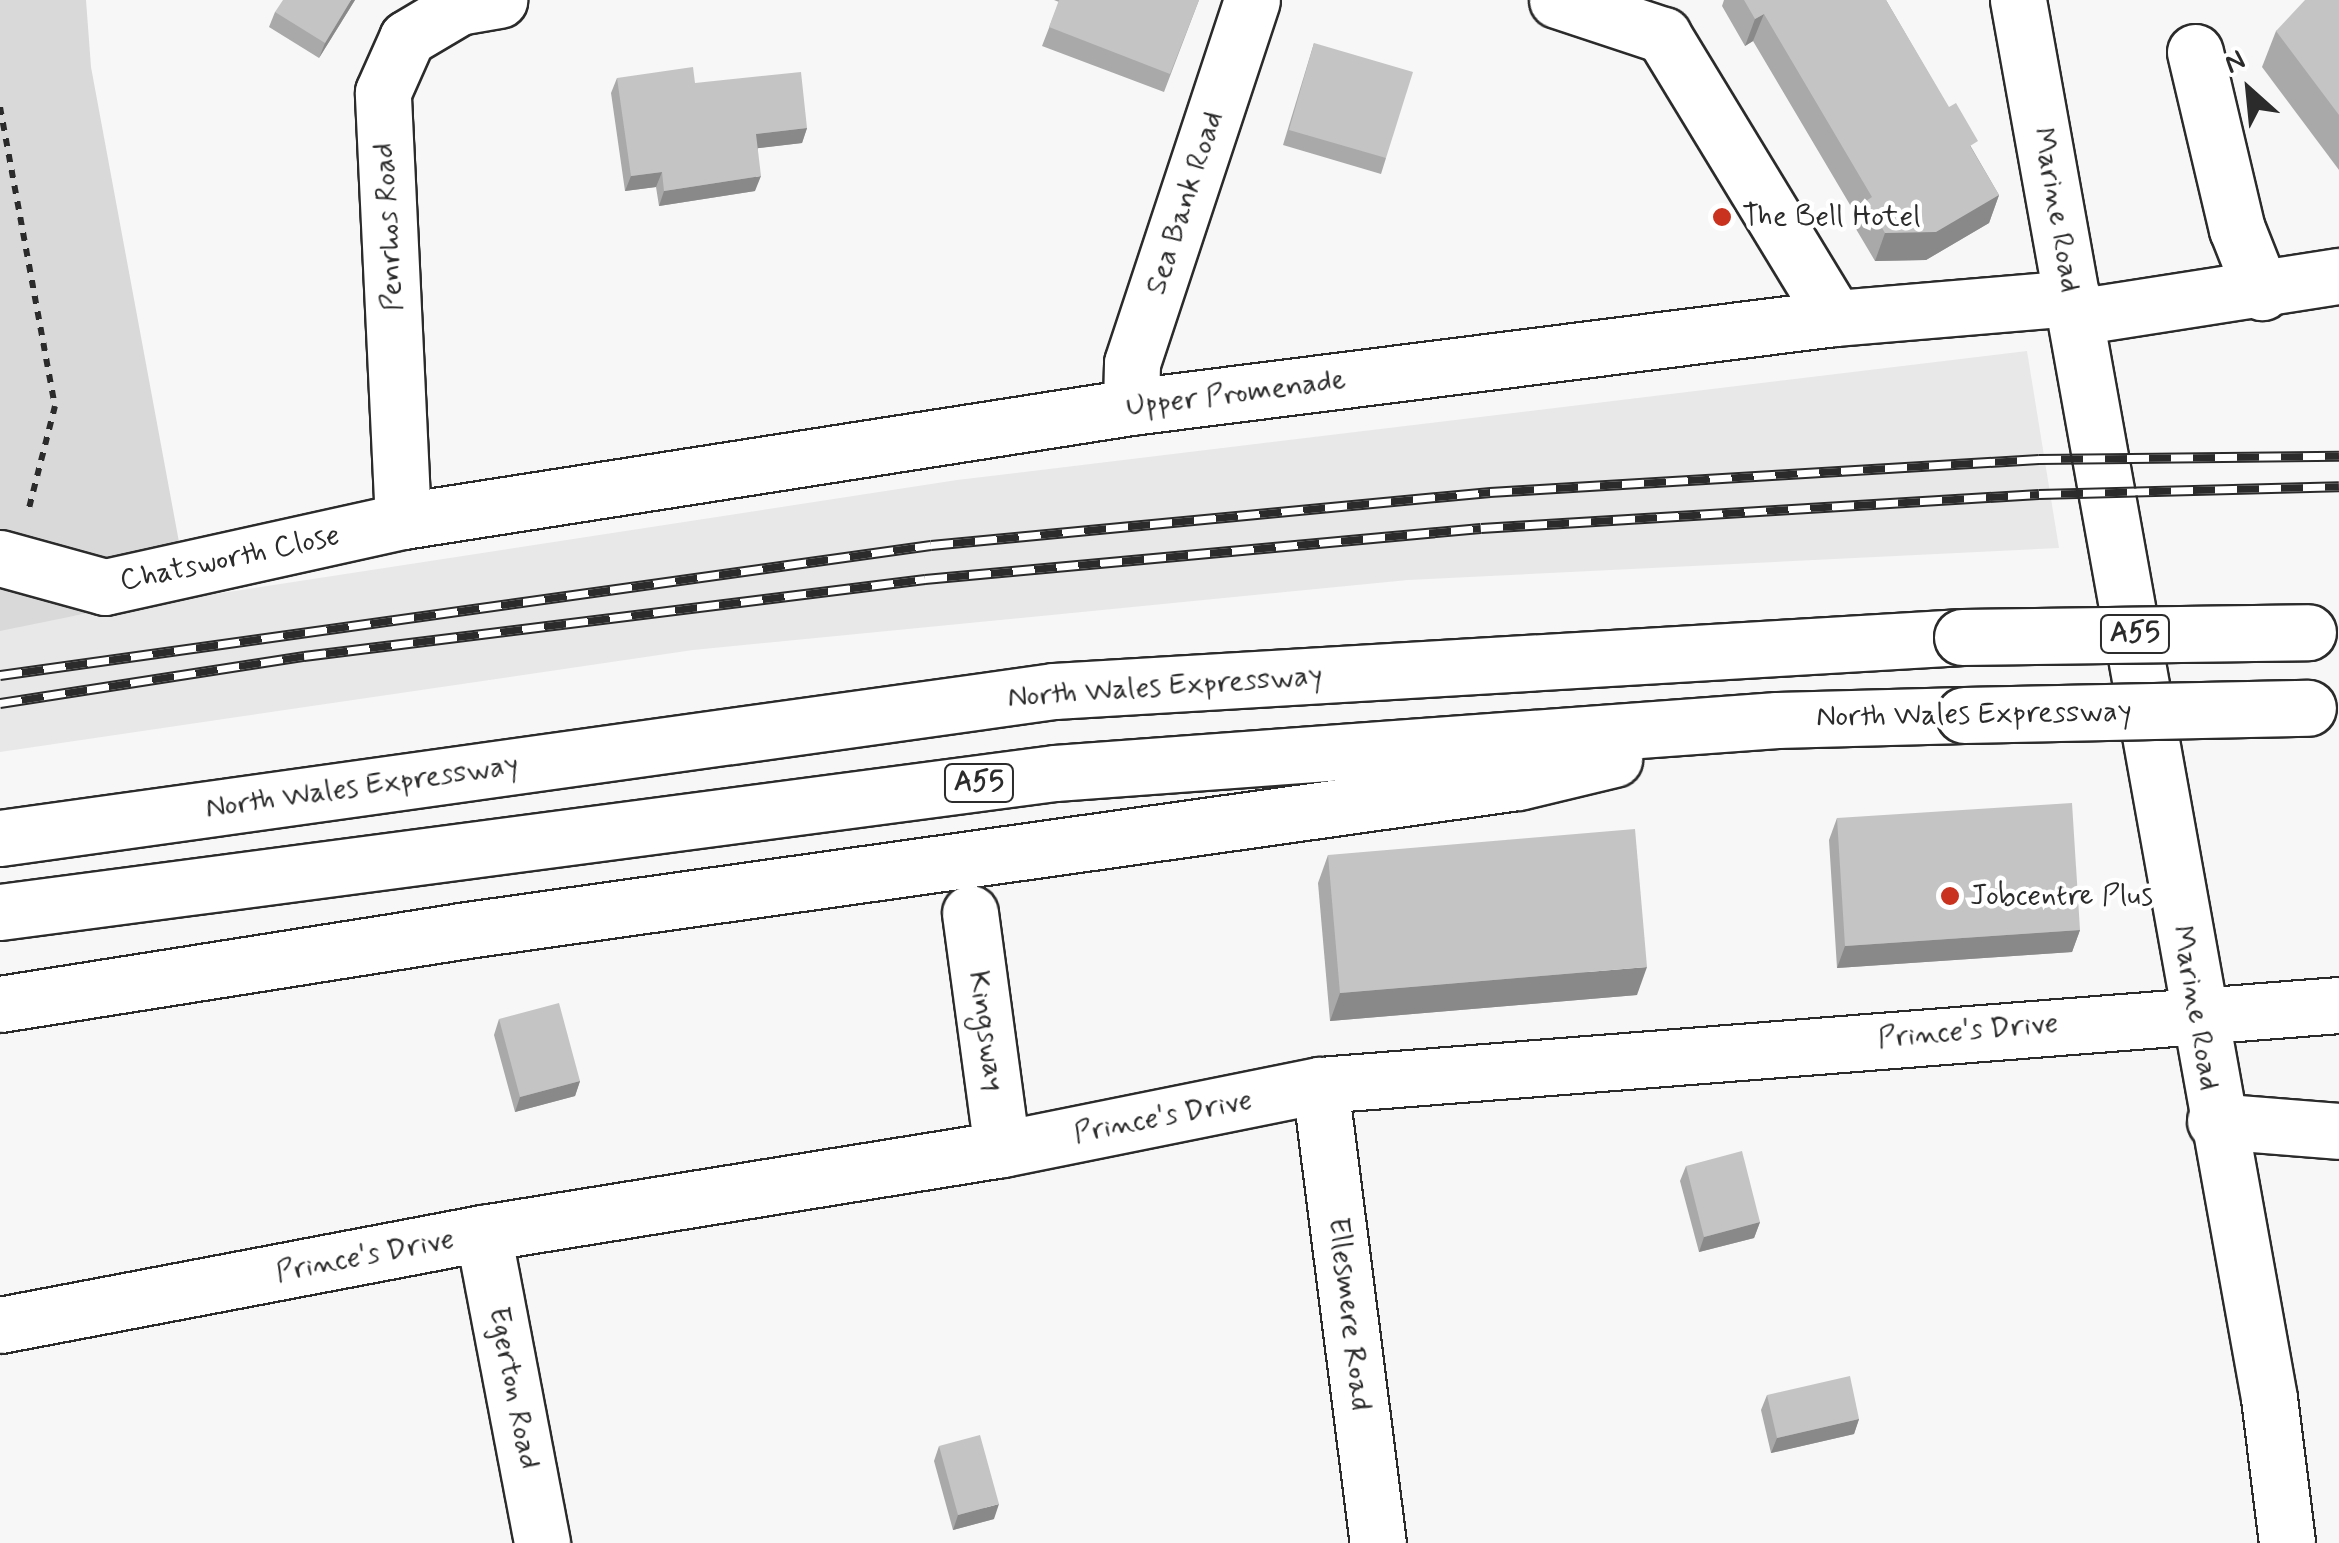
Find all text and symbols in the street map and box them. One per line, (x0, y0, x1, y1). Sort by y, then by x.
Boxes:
north arrow (2199, 40, 2299, 140)
text: N (2218, 42, 2252, 84)
street label: Sea Bank Road (1139, 108, 1231, 298)
street label: Marine Road (2024, 125, 2088, 295)
street label: Penrhos Road (367, 142, 411, 312)
place label: The Bell Hotel (1742, 199, 1912, 235)
marker: The Bell Hotel (1711, 206, 1733, 228)
street label: Upper Promenade (1124, 363, 1348, 425)
street label: Chatsworth Close (117, 518, 343, 600)
road number: A55 (2098, 611, 2172, 657)
street label: North Wales Expressway (1004, 658, 1326, 716)
street label: North Wales Expressway (1814, 694, 2134, 736)
street label: North Wales Expressway (201, 747, 523, 827)
road number: A55 (942, 760, 1016, 806)
place label: Jobcentre Plus (1970, 878, 2153, 914)
marker: Jobcentre Plus (1939, 885, 1961, 907)
street label: Marine Road (2163, 923, 2227, 1093)
street label: Kingsway (960, 968, 1012, 1094)
street label: Prince's Drive (1877, 1005, 2059, 1057)
street label: Prince's Drive (1072, 1082, 1254, 1152)
street label: Ellesmere Road (1320, 1218, 1378, 1410)
street label: Prince's Drive (274, 1221, 456, 1291)
street label: Egerton Road (480, 1304, 546, 1472)

